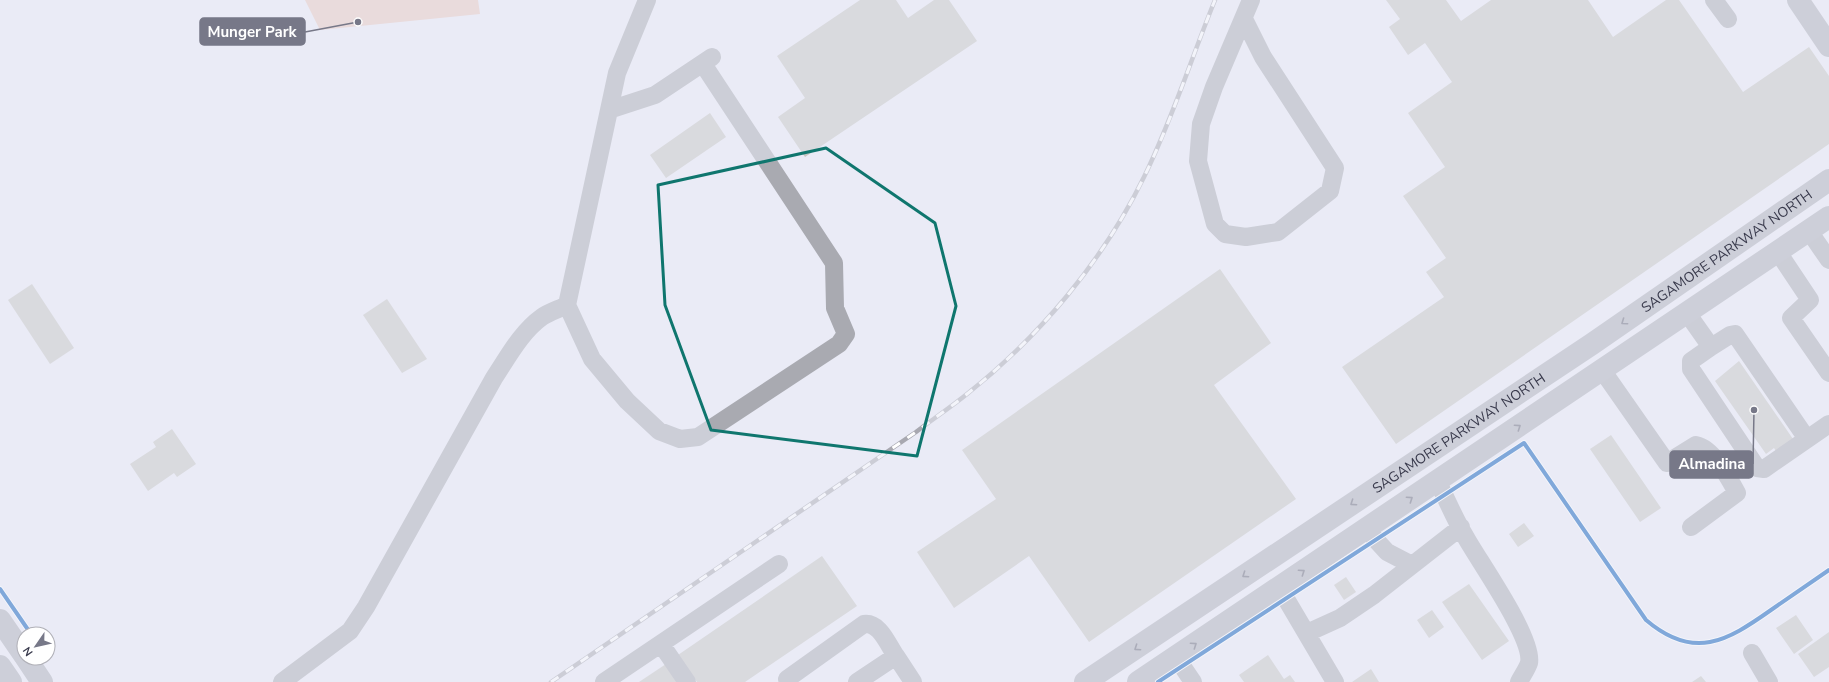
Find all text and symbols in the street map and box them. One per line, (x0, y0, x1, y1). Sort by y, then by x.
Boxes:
callout: Munger Park (200, 18, 305, 45)
text: Munger Park (207, 22, 298, 42)
street label: SAGAMORE PARKWAY NORTH (1637, 185, 1816, 317)
one-way arrow (1621, 317, 1628, 325)
street label: SAGAMORE PARKWAY NORTH (1368, 368, 1549, 497)
one-way arrow (1513, 425, 1520, 432)
callout: Almadina (1670, 451, 1753, 478)
text: Almadina (1678, 454, 1746, 474)
one-way arrow (1405, 497, 1412, 504)
one-way arrow (1351, 498, 1358, 505)
one-way arrow (1298, 569, 1305, 577)
one-way arrow (1243, 571, 1250, 578)
north arrow (16, 626, 56, 666)
one-way arrow (1190, 642, 1197, 650)
one-way arrow (1134, 643, 1141, 650)
text: N (20, 644, 37, 659)

